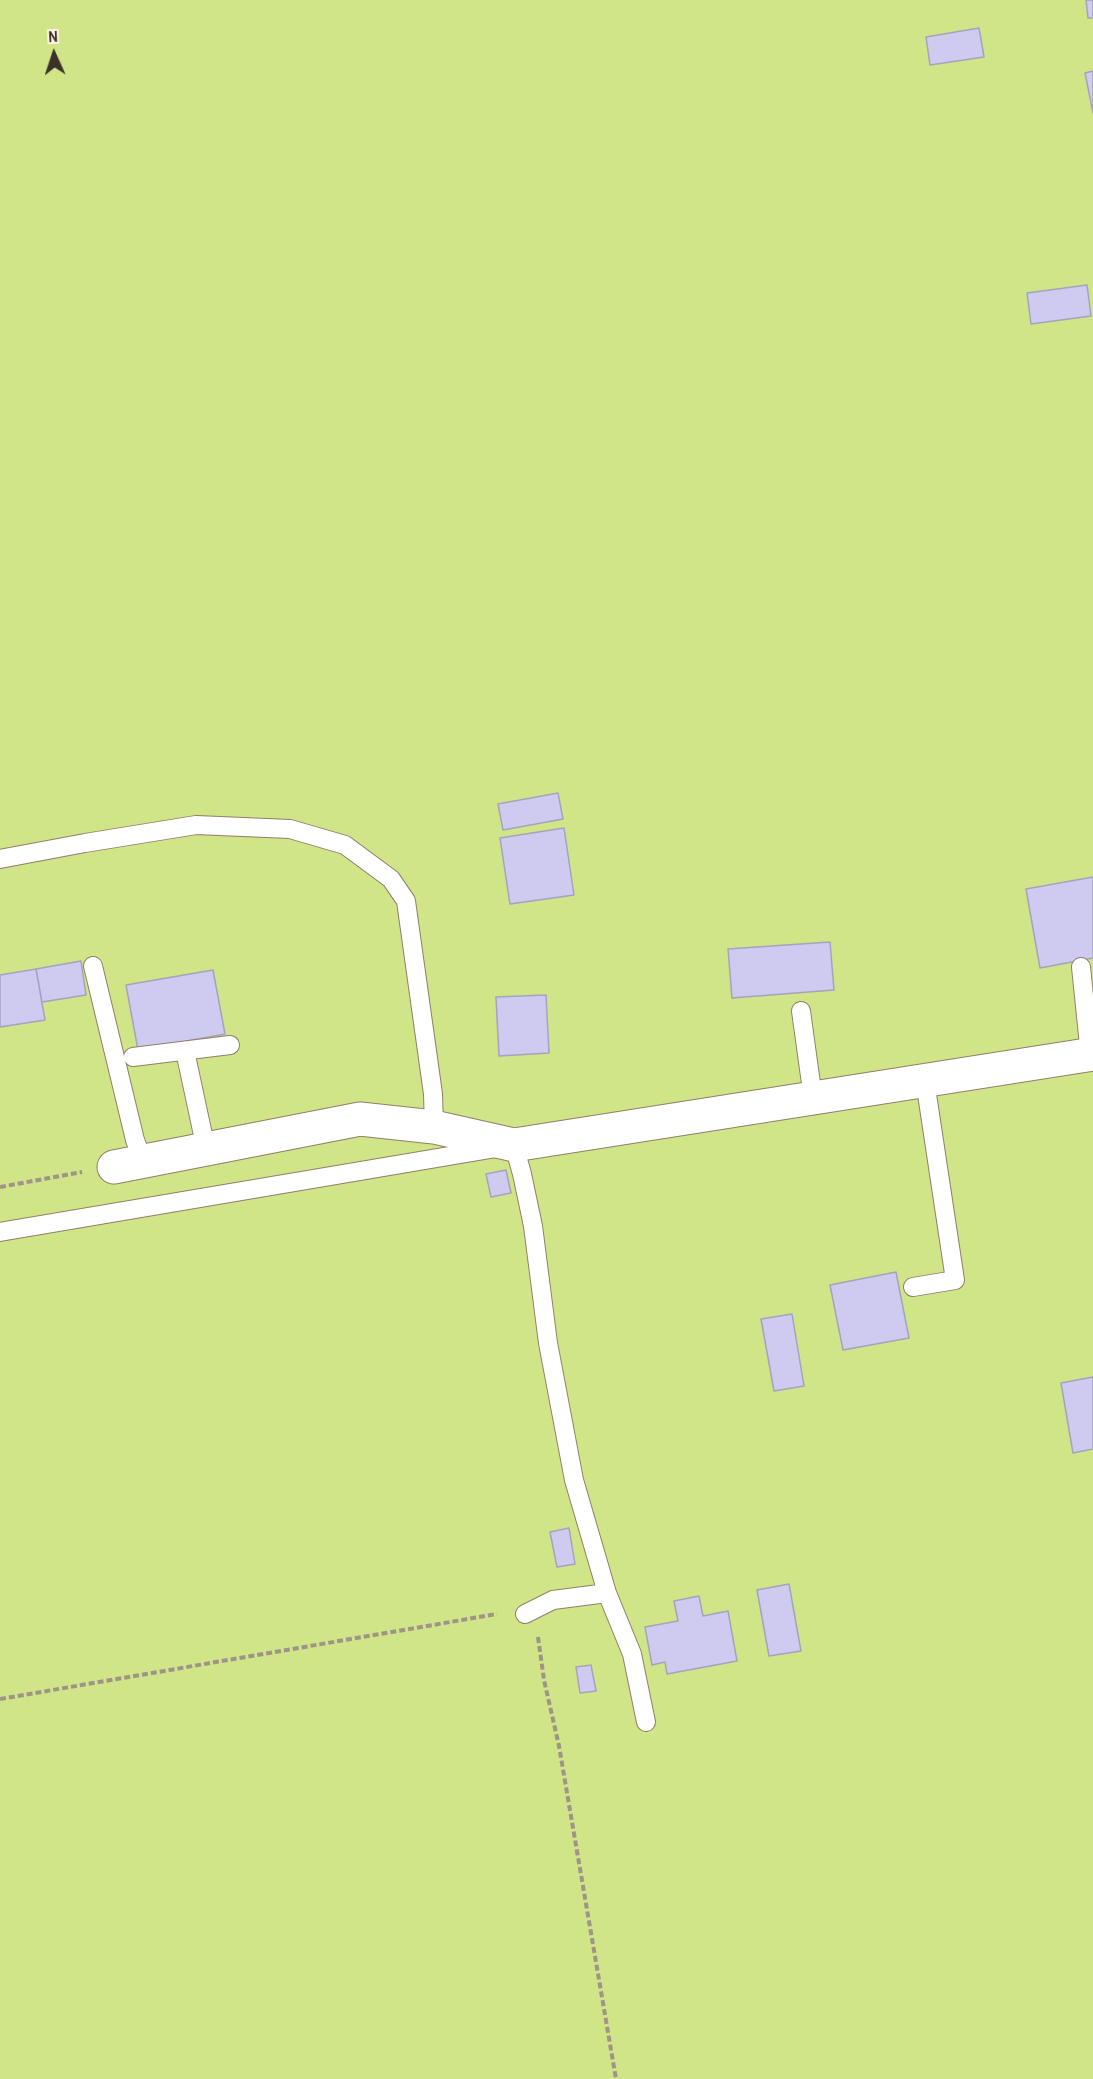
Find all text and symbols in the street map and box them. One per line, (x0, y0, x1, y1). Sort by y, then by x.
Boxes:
north arrow (24, 24, 84, 84)
text: N (48, 25, 58, 47)

